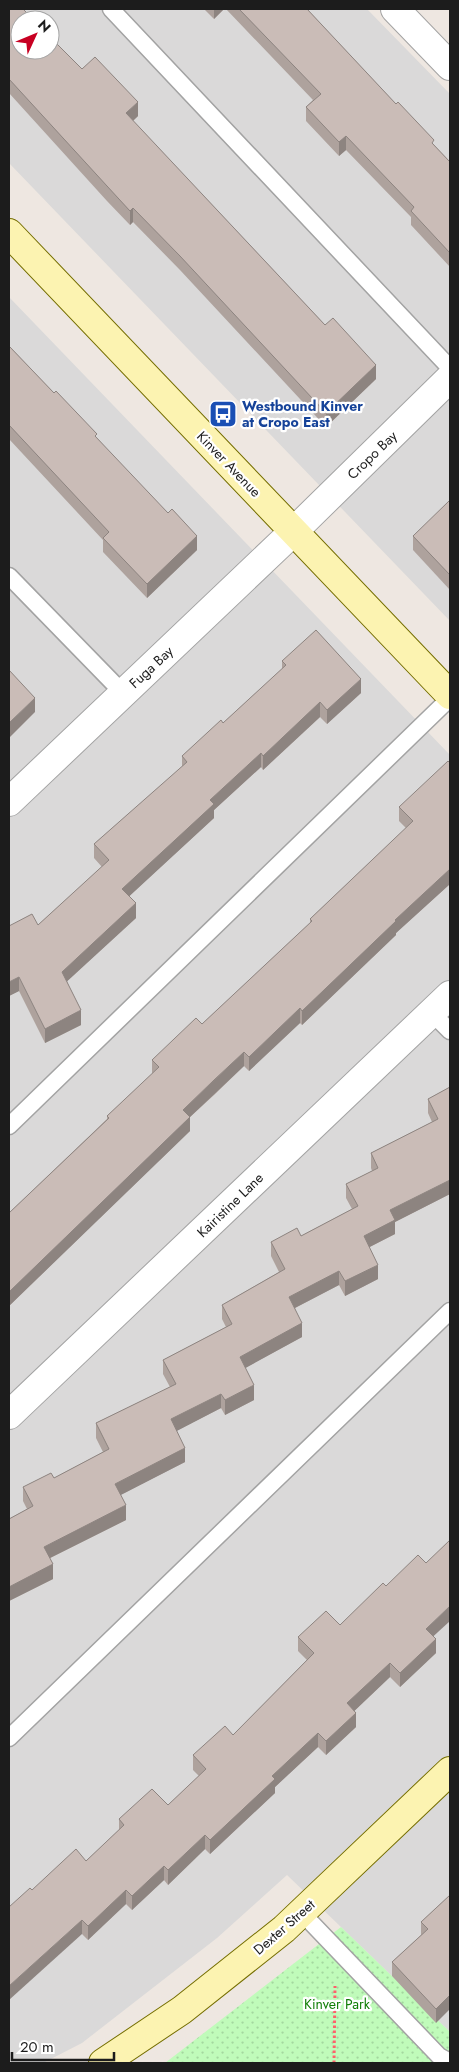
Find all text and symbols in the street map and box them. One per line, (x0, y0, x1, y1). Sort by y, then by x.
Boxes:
north arrow (10, 10, 60, 60)
text: N (33, 15, 55, 37)
place label: Westbound Kinver at Cropo East (242, 396, 363, 432)
bus stop icon: Westbound Kinver at Cropo East (208, 399, 238, 429)
street label: Cropo Bay (343, 426, 402, 484)
street label: Kinver Avenue (192, 427, 266, 501)
street label: Fuga Bay (125, 641, 178, 693)
street label: Kairistine Lane (192, 1168, 268, 1242)
street label: Dexter Street (249, 1894, 319, 1959)
park label: Kinver Park (304, 1994, 371, 2014)
scale bar (12, 2030, 115, 2062)
text: 20 m (20, 2036, 54, 2058)

